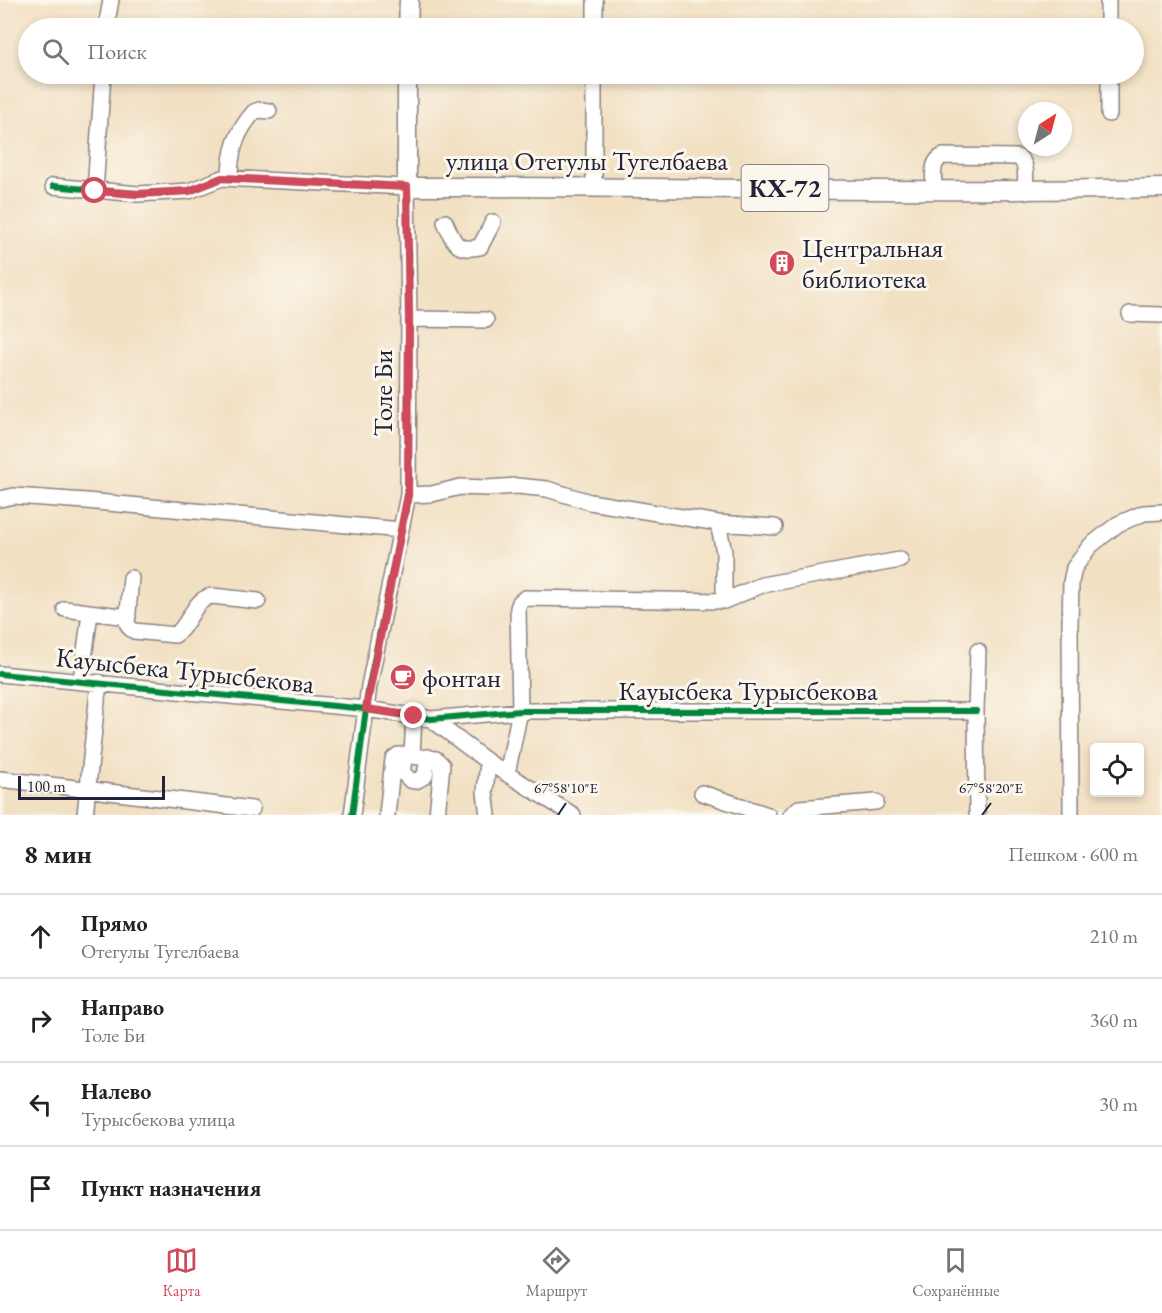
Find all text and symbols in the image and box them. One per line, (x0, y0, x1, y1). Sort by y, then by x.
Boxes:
search box (18, 18, 1144, 84)
icon: search (39, 35, 72, 68)
text: Поиск (87, 37, 147, 66)
north arrow (1018, 102, 1072, 156)
street label: улица Отегулы Тугелбаева (446, 143, 728, 178)
road number: КХ-72 (742, 165, 828, 211)
route start (81, 177, 107, 203)
place label: Центральная библиотека (802, 230, 943, 296)
building icon: Центральная библиотека (767, 248, 797, 278)
street label: Толе Би (365, 350, 400, 436)
street label: Кауысбека Турысбекова (54, 639, 316, 701)
place label: фонтан (422, 660, 501, 695)
cafe icon: фонтан (388, 662, 418, 692)
street label: Кауысбека Турысбекова (618, 673, 878, 708)
route end (400, 702, 426, 728)
map controls (1090, 743, 1144, 797)
button: locate (1090, 743, 1144, 797)
scale bar (18, 773, 165, 800)
text: 100 m (27, 776, 66, 797)
text: 67°58'10"E (534, 778, 599, 797)
text: 67°58'20"E (959, 778, 1024, 797)
text: 8 мин (24, 837, 92, 871)
text: Пешком · 600 m (1008, 841, 1138, 867)
text: Прямо (81, 909, 148, 938)
icon: ahead (24, 920, 57, 953)
text: 210 m (1090, 923, 1138, 949)
text: Отегулы Тугелбаева (81, 938, 239, 964)
text: Направо (81, 993, 164, 1022)
icon: right (24, 1004, 57, 1037)
text: 360 m (1090, 1007, 1138, 1033)
text: Толе Би (81, 1022, 145, 1048)
text: Налево (81, 1077, 151, 1106)
icon: left (24, 1088, 57, 1121)
text: 30 m (1099, 1091, 1138, 1117)
text: Турысбекова улица (81, 1106, 235, 1132)
icon: arrive (24, 1172, 57, 1205)
text: Пункт назначения (81, 1174, 261, 1203)
tab: Карта (163, 1244, 201, 1301)
tab: Маршрут (526, 1244, 587, 1301)
tab: Сохранённые (912, 1244, 999, 1301)

